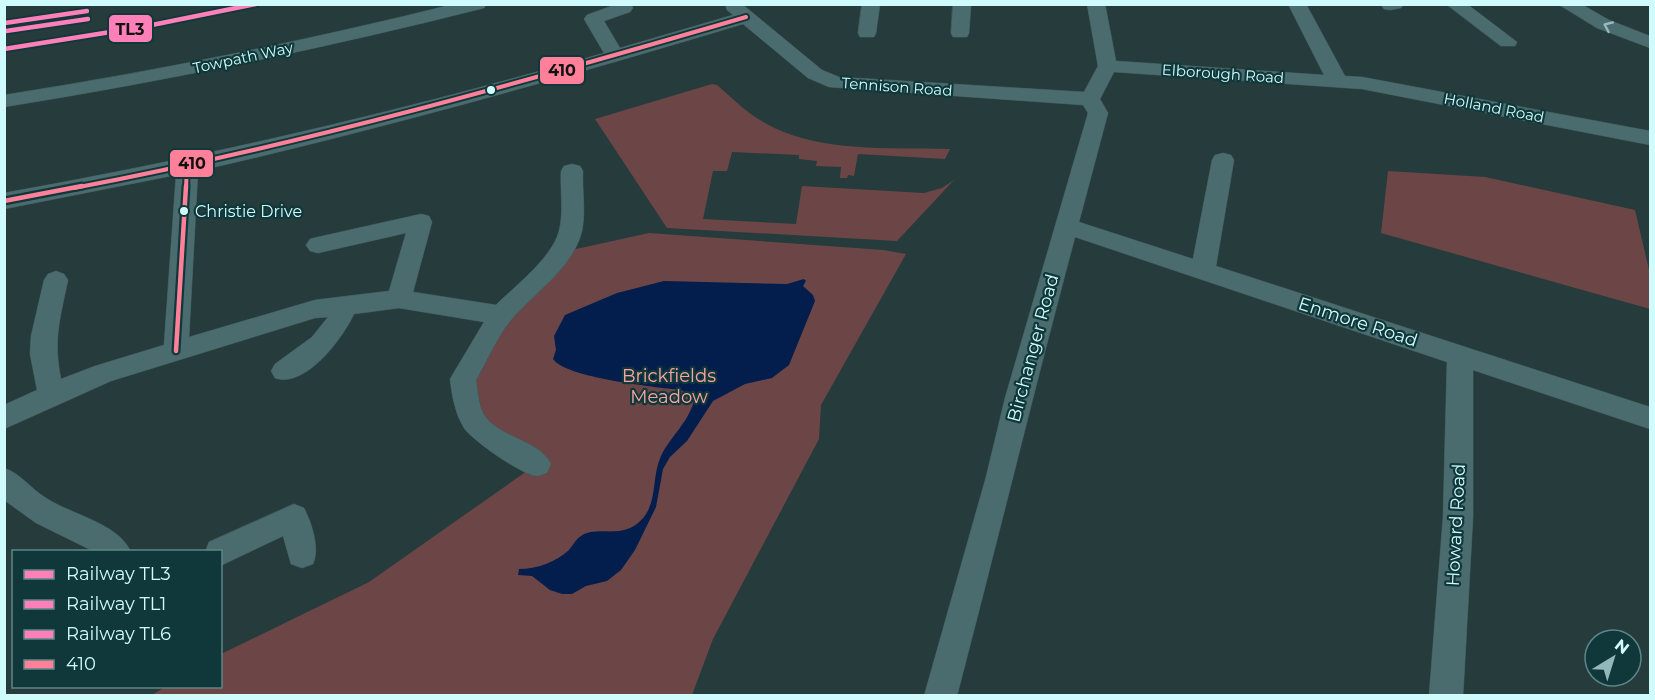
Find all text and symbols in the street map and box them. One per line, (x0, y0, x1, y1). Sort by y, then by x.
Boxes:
line badge: TL3 (108, 14, 153, 43)
text: TL3 (115, 20, 145, 39)
one-way arrow (1603, 21, 1614, 33)
street label: Towpath Way (191, 37, 296, 77)
line badge: 410 (539, 56, 585, 85)
street label: Elborough Road (1161, 60, 1285, 87)
text: 410 (548, 61, 576, 80)
street label: Tennison Road (841, 73, 953, 100)
unlabelled marker (485, 84, 497, 96)
street label: Holland Road (1442, 88, 1546, 127)
line badge: 410 (169, 149, 214, 178)
text: 410 (178, 154, 206, 173)
place label: Christie Drive (195, 202, 302, 221)
marker: Christie Drive (178, 205, 190, 217)
street label: Birchanger Road (1003, 271, 1063, 425)
street label: Enmore Road (1296, 292, 1420, 352)
park label: Brickfields Meadow (622, 365, 716, 408)
street label: Howard Road (1442, 463, 1470, 587)
legend (12, 550, 222, 688)
text: Railway TL3 (66, 563, 171, 585)
text: Railway TL1 (66, 593, 166, 615)
text: Railway TL6 (66, 623, 171, 645)
north arrow (1583, 628, 1643, 688)
text: N (1611, 635, 1633, 658)
text: 410 (66, 653, 96, 675)

